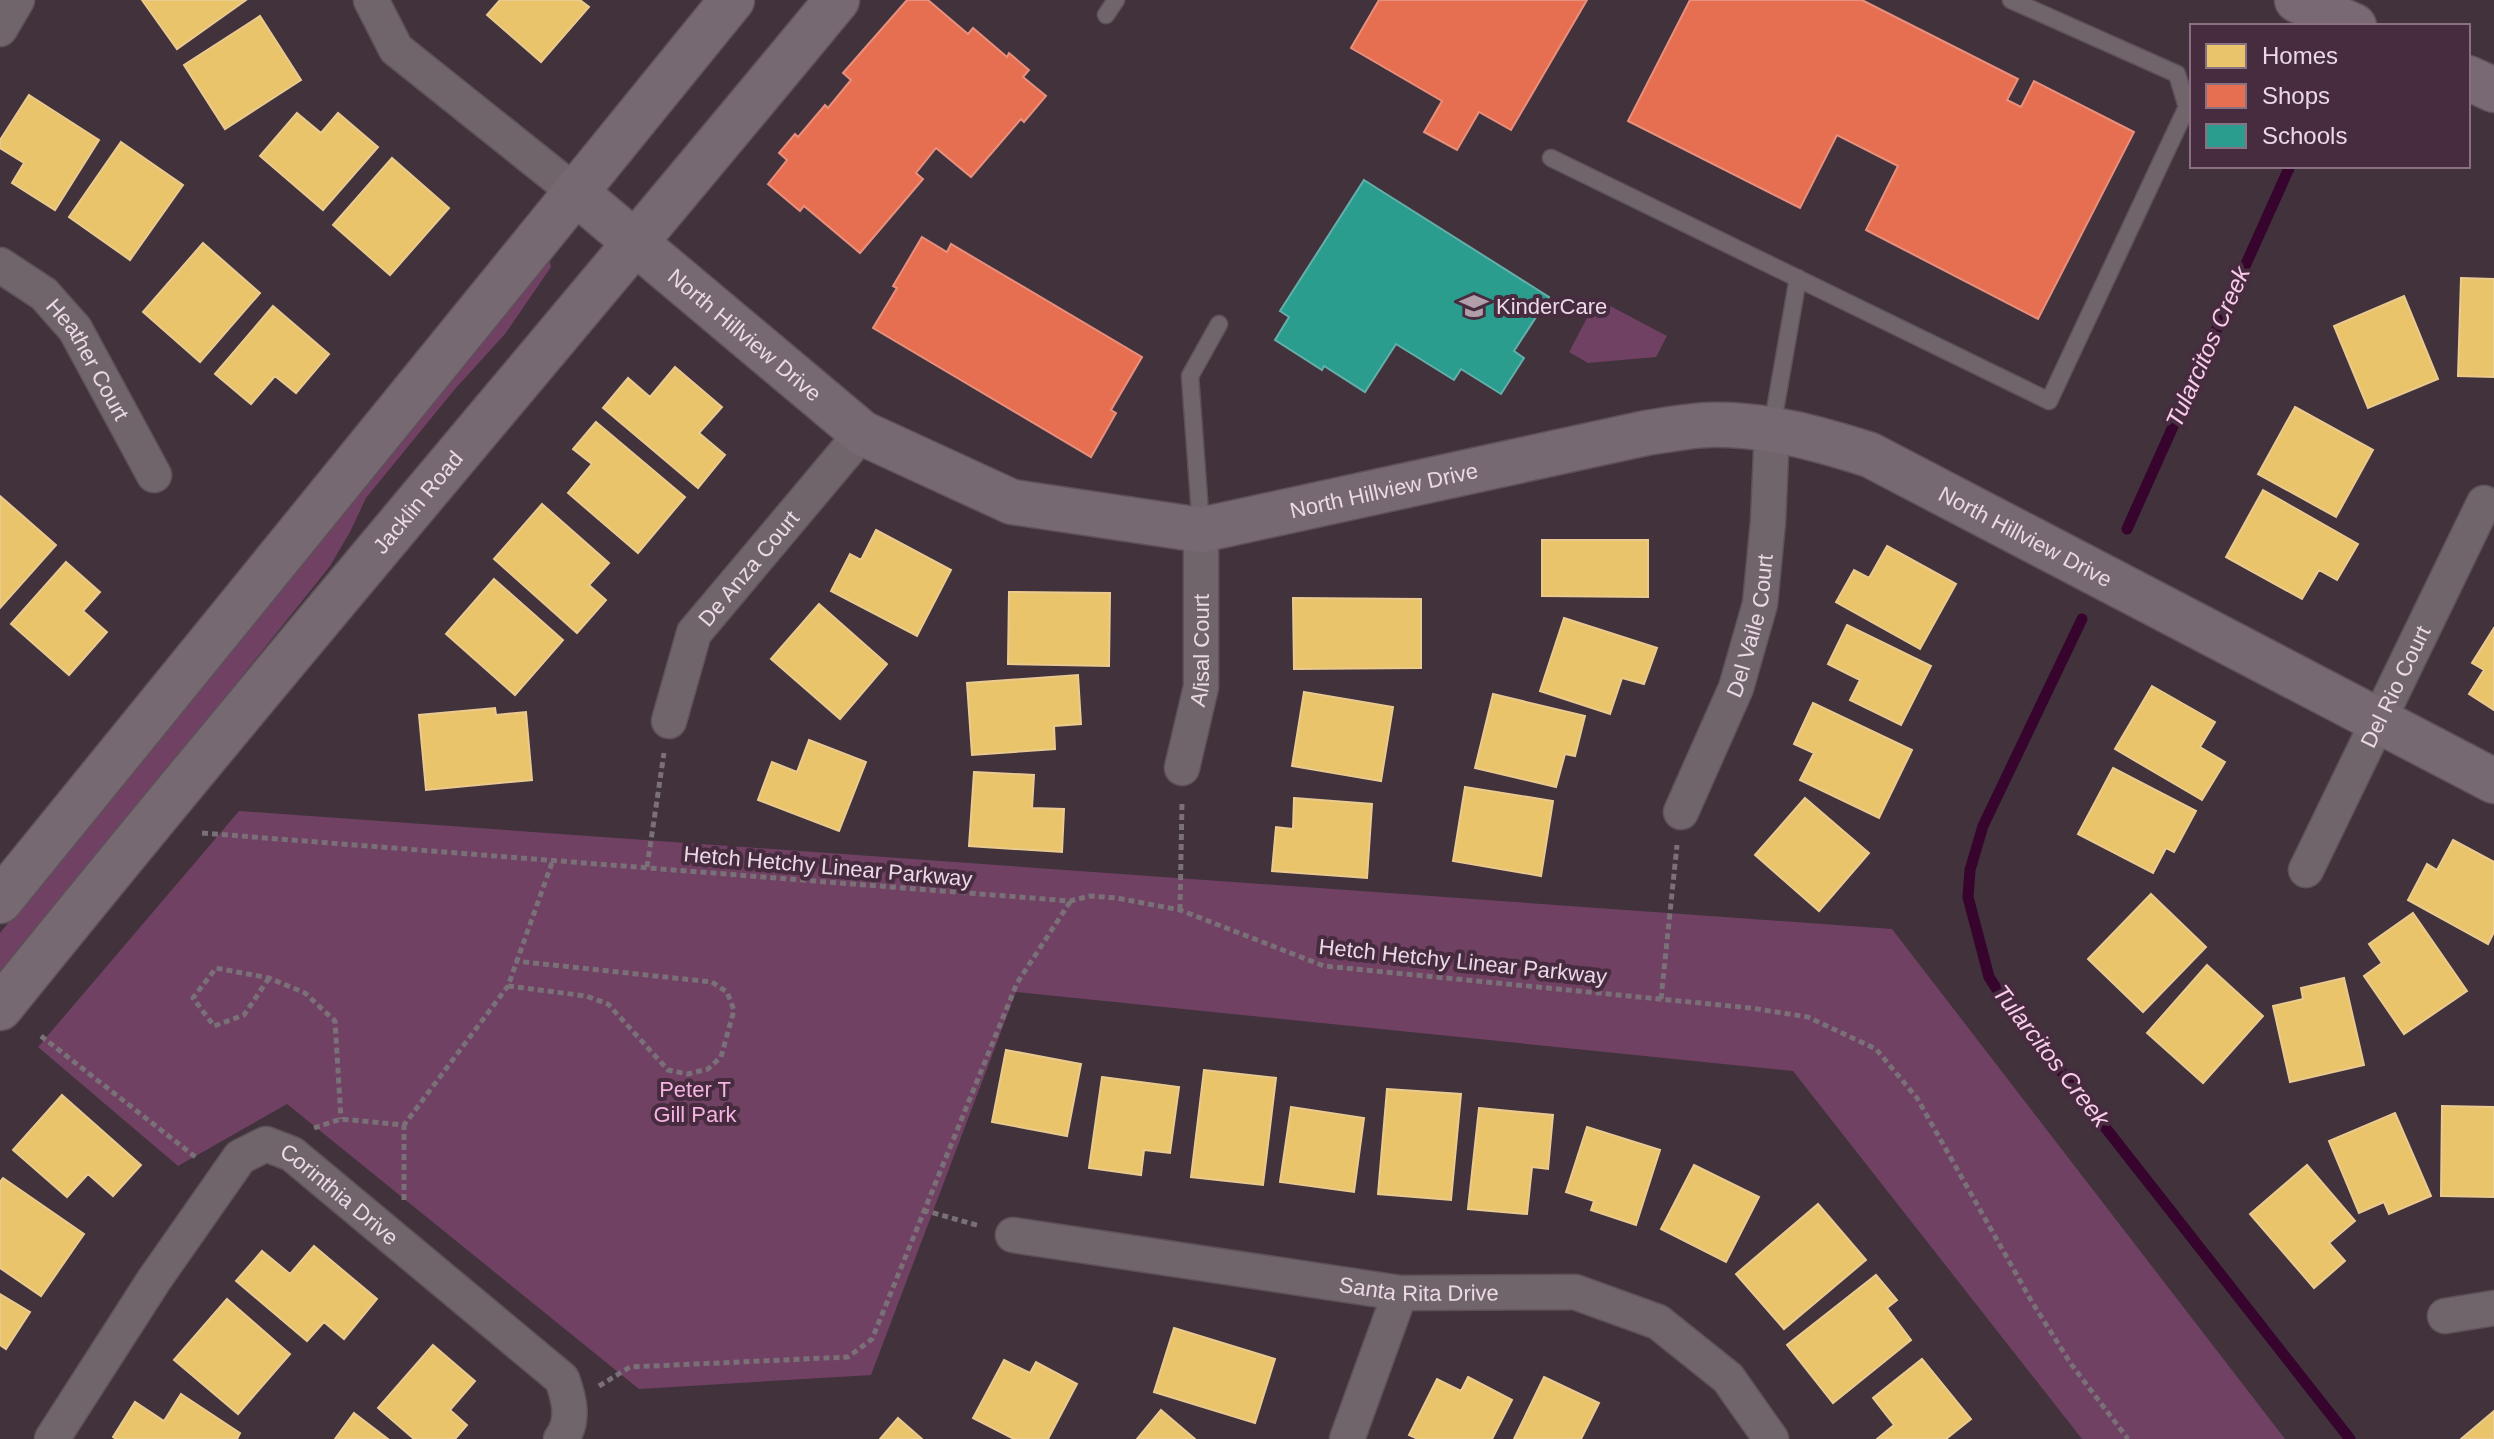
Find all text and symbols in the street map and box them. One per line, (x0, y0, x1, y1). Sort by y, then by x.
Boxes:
legend (2190, 24, 2470, 168)
text: Homes (2262, 42, 2338, 69)
text: Shops (2262, 82, 2330, 109)
text: Schools (2262, 122, 2347, 149)
water label: Tularcitos Creek (2160, 260, 2256, 431)
street label: North Hillview Drive (663, 264, 826, 406)
school or university icon: KinderCare (1459, 291, 1489, 321)
street label: Heather Court (41, 294, 134, 425)
place label: KinderCare (1496, 294, 1607, 319)
street label: Jacklin Road (368, 446, 468, 559)
street label: North Hillview Drive (1287, 458, 1480, 523)
street label: North Hillview Drive (1934, 481, 2116, 592)
street label: De Anza Court (693, 506, 804, 631)
street label: Del Vaile Court (1721, 553, 1778, 701)
street label: Alisal Court (1185, 594, 1214, 709)
street label: Del Rio Court (2355, 622, 2436, 752)
street label: Hetch Hetchy Linear Parkway (683, 841, 973, 892)
street label: Hetch Hetchy Linear Parkway (1318, 934, 1608, 989)
water label: Tularcitos Creek (1988, 979, 2116, 1134)
park label: Peter T Gill Park (653, 1077, 738, 1127)
street label: Corinthia Drive (277, 1139, 403, 1250)
street label: Santa Rita Drive (1337, 1272, 1499, 1306)

